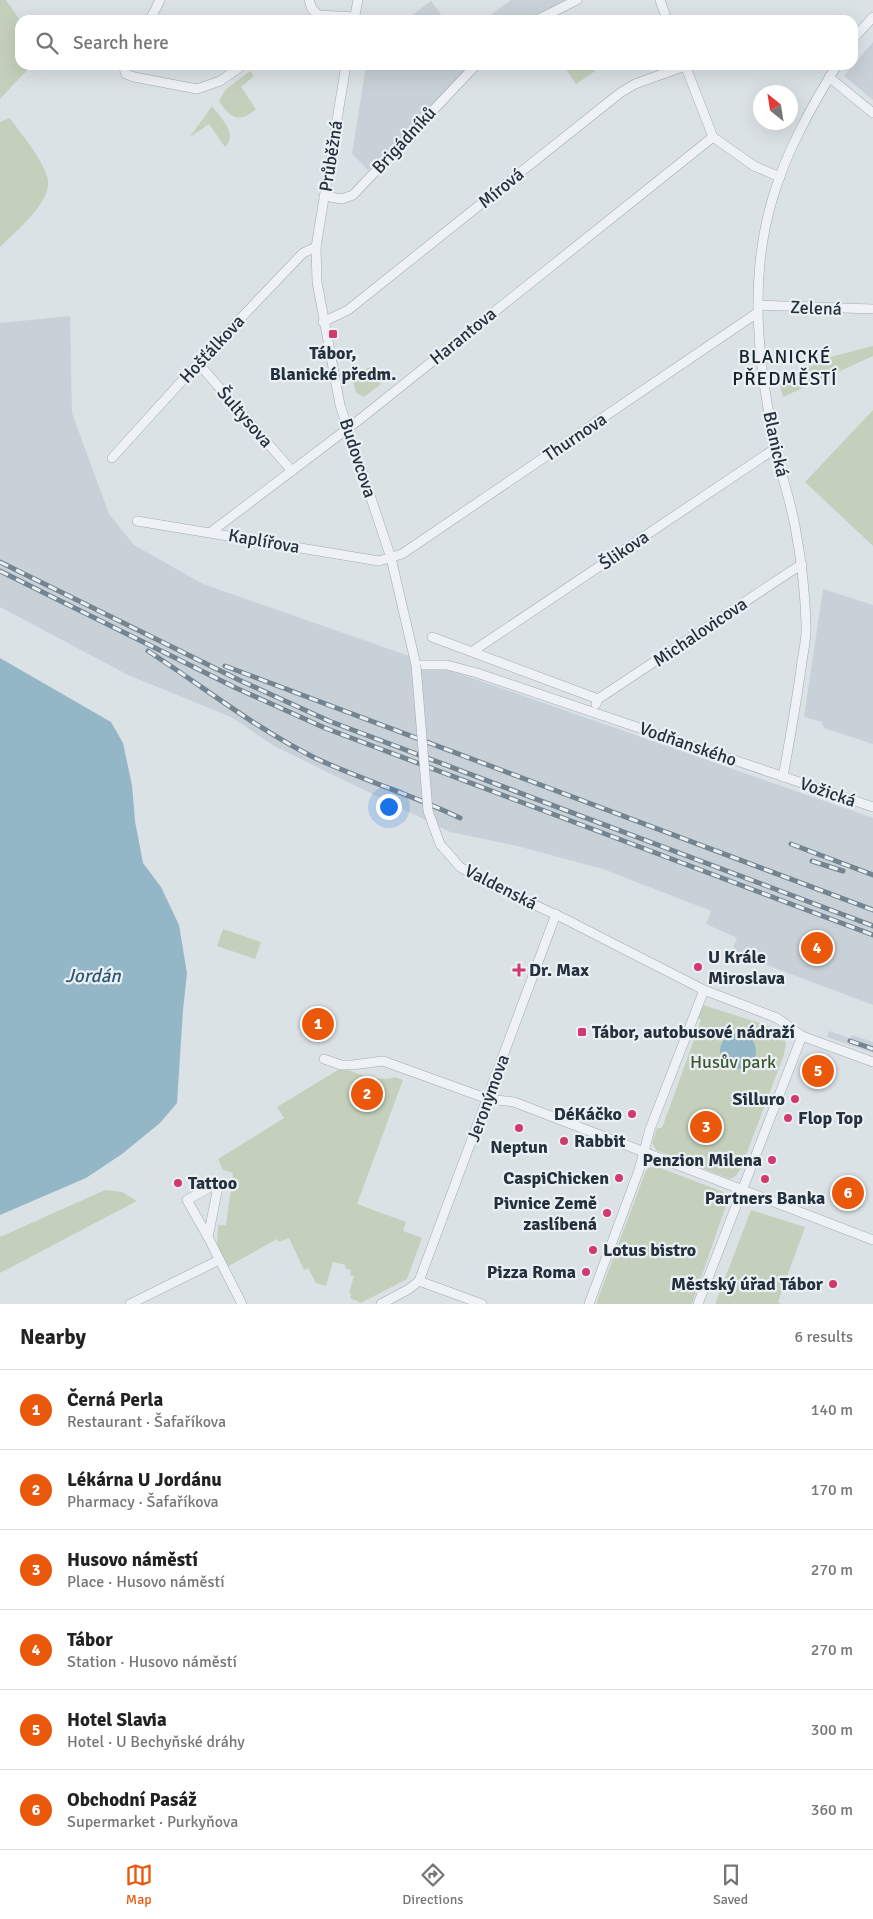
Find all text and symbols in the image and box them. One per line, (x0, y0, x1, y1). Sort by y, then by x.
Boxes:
search box (15, 15, 858, 70)
icon: search (33, 29, 61, 57)
text: Search here (73, 31, 169, 55)
north arrow (753, 85, 798, 130)
street label: Brigádníků (367, 102, 441, 178)
street label: Průběžná (315, 119, 347, 193)
street label: Mírová (474, 163, 528, 213)
street label: Zelená (790, 296, 842, 320)
street label: Harantova (425, 302, 501, 370)
street label: Hošťálkova (175, 310, 249, 388)
marker: Tábor, Blanické předm. (327, 328, 339, 340)
place label: Tábor, Blanické předm. (270, 342, 396, 385)
district label: BLANICKÉ PŘEDMĚSTÍ (732, 345, 838, 391)
street label: Šultysova (212, 382, 278, 452)
street label: Thurnova (539, 408, 611, 466)
street label: Blanická (758, 409, 794, 479)
street label: Budovcova (335, 415, 381, 501)
street label: Kaplířova (227, 524, 301, 558)
street label: Šlikova (595, 525, 653, 575)
street label: Michalovicova (649, 592, 751, 672)
street label: Vodňanského (636, 717, 740, 771)
street label: Vožická (797, 772, 859, 812)
your location (376, 794, 402, 820)
street label: Valdenská (461, 859, 541, 915)
pin: 4 (801, 929, 833, 967)
place label: U Krále Miroslava (708, 946, 785, 989)
place label: Dr. Max (529, 959, 589, 981)
marker: U Krále Miroslava (692, 961, 704, 973)
water label: Jordán (65, 964, 121, 988)
marker: Dr. Max (513, 964, 525, 976)
pin: 1 (302, 1005, 334, 1043)
place label: Tábor, autobusové nádraží (592, 1021, 796, 1043)
marker: Tábor, autobusové nádraží (576, 1026, 588, 1038)
street label: Jeronýmova (462, 1051, 514, 1145)
park label: Husův park (690, 1051, 776, 1073)
pin: 5 (802, 1052, 834, 1090)
pin: 2 (351, 1075, 383, 1113)
place label: Silluro (733, 1088, 785, 1110)
marker: Silluro (789, 1093, 801, 1105)
place label: DéKáčko (554, 1103, 622, 1125)
place label: Flop Top (798, 1107, 863, 1129)
marker: DéKáčko (626, 1108, 638, 1120)
pin: 3 (690, 1108, 722, 1146)
marker: Flop Top (782, 1112, 794, 1124)
marker: Neptun (513, 1122, 525, 1134)
place label: Rabbit (574, 1130, 626, 1152)
marker: Rabbit (558, 1135, 570, 1147)
place label: Neptun (490, 1136, 548, 1158)
place label: Penzion Milena (643, 1149, 762, 1171)
marker: Penzion Milena (766, 1154, 778, 1166)
place label: CaspiChicken (503, 1167, 609, 1189)
place label: Tattoo (188, 1172, 237, 1194)
marker: CaspiChicken (613, 1172, 625, 1184)
marker: Partners Banka (759, 1173, 771, 1185)
pin: 6 (832, 1174, 864, 1212)
marker: Tattoo (172, 1177, 184, 1189)
place label: Partners Banka (705, 1187, 825, 1209)
place label: Pivnice Země zaslíbená (493, 1192, 597, 1235)
marker: Pivnice Země zaslíbená (601, 1207, 613, 1219)
place label: Lotus bistro (603, 1239, 696, 1261)
marker: Lotus bistro (587, 1244, 599, 1256)
place label: Pizza Roma (487, 1261, 576, 1283)
marker: Pizza Roma (580, 1266, 592, 1278)
place label: Městský úřad Tábor (671, 1273, 824, 1295)
marker: Městský úřad Tábor (827, 1278, 839, 1290)
text: Nearby (20, 1324, 86, 1350)
text: 6 results (794, 1327, 853, 1347)
text: Černá Perla (67, 1388, 163, 1412)
text: 1 (32, 1400, 40, 1420)
text: 140 m (811, 1400, 853, 1420)
text: Restaurant · Šafaříkova (67, 1412, 226, 1432)
text: Lékárna U Jordánu (67, 1468, 222, 1492)
text: 2 (32, 1480, 40, 1500)
text: 170 m (811, 1480, 853, 1500)
text: Pharmacy · Šafaříkova (67, 1492, 219, 1512)
text: Husovo náměstí (67, 1548, 198, 1572)
text: 3 (32, 1560, 40, 1580)
text: 270 m (811, 1560, 853, 1580)
text: Place · Husovo náměstí (67, 1572, 225, 1592)
text: Tábor (67, 1628, 113, 1652)
text: 4 (32, 1640, 40, 1660)
text: 270 m (811, 1640, 853, 1660)
text: Station · Husovo náměstí (67, 1652, 237, 1672)
text: Hotel Slavia (67, 1708, 167, 1732)
text: 5 (32, 1720, 40, 1740)
text: 300 m (811, 1720, 853, 1740)
text: Hotel · U Bechyňské dráhy (67, 1732, 245, 1752)
text: Obchodní Pasáž (67, 1788, 197, 1812)
text: 6 (32, 1800, 40, 1820)
text: 360 m (811, 1800, 853, 1820)
text: Supermarket · Purkyňova (67, 1812, 238, 1832)
tab: Map (125, 1861, 153, 1908)
tab: Directions (402, 1861, 463, 1908)
tab: Saved (713, 1861, 748, 1908)

